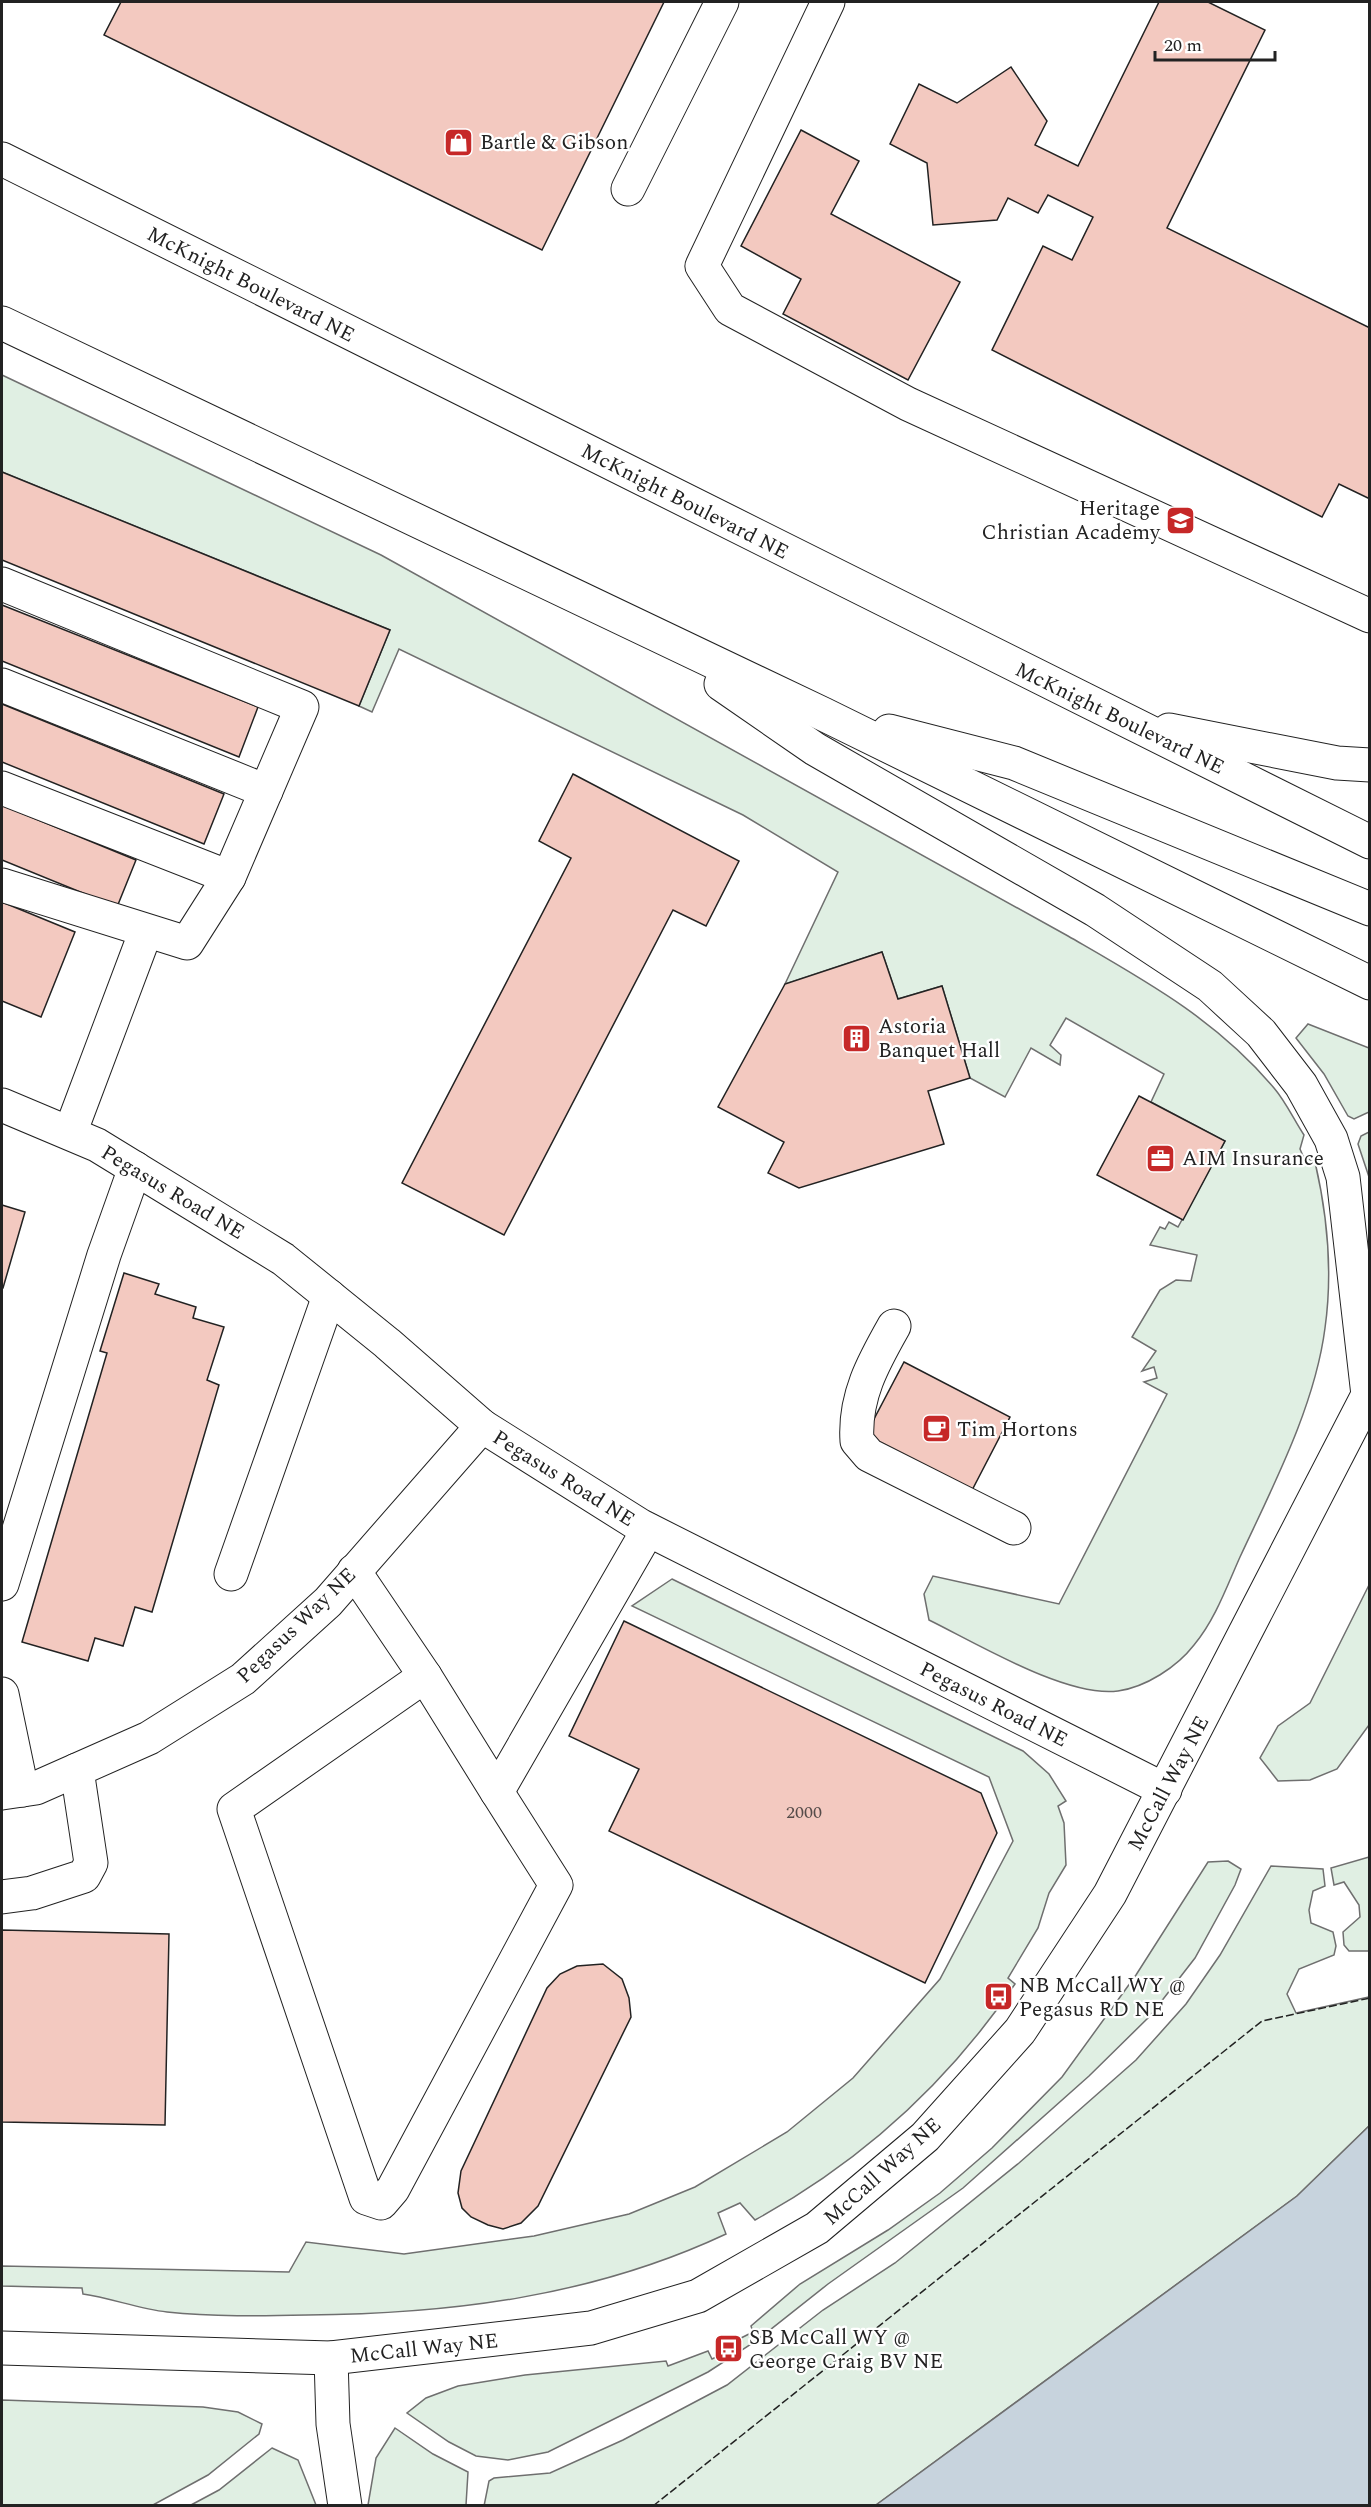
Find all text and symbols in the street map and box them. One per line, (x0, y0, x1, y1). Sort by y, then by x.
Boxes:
scale bar (1155, 24, 1275, 62)
text: 20 m (1164, 32, 1202, 59)
shop icon: Bartle & Gibson (443, 126, 475, 158)
place label: Bartle & Gibson (480, 127, 628, 159)
street label: McKnight Boulevard NE (141, 219, 360, 351)
street label: McKnight Boulevard NE (575, 436, 794, 568)
place label: Heritage Christian Academy (982, 493, 1161, 549)
school or university icon: Heritage Christian Academy (1165, 504, 1197, 536)
street label: McKnight Boulevard NE (1009, 654, 1230, 784)
place label: Astoria Banquet Hall (878, 1011, 1000, 1067)
building icon: Astoria Banquet Hall (841, 1022, 873, 1054)
street label: Pegasus Road NE (95, 1137, 250, 1248)
office icon: AIM Insurance (1145, 1142, 1177, 1174)
place label: AIM Insurance (1182, 1143, 1324, 1175)
cafe icon: Tim Hortons (920, 1413, 952, 1445)
place label: Tim Hortons (957, 1414, 1078, 1446)
street label: Pegasus Road NE (486, 1422, 641, 1536)
street label: Pegasus Way NE (230, 1560, 364, 1691)
street label: Pegasus Road NE (914, 1654, 1073, 1756)
street label: McCall Way NE (1120, 1710, 1218, 1857)
house number: 2000 (786, 1799, 822, 1826)
place label: NB McCall WY @ Pegasus RD NE (1019, 1970, 1186, 2026)
bus stop icon: NB McCall WY @ Pegasus RD NE (982, 1981, 1014, 2013)
street label: McCall Way NE (817, 2110, 949, 2234)
place label: SB McCall WY @ George Craig BV NE (749, 2322, 943, 2378)
street label: McCall Way NE (348, 2325, 500, 2373)
bus stop icon: SB McCall WY @ George Craig BV NE (712, 2333, 744, 2365)

